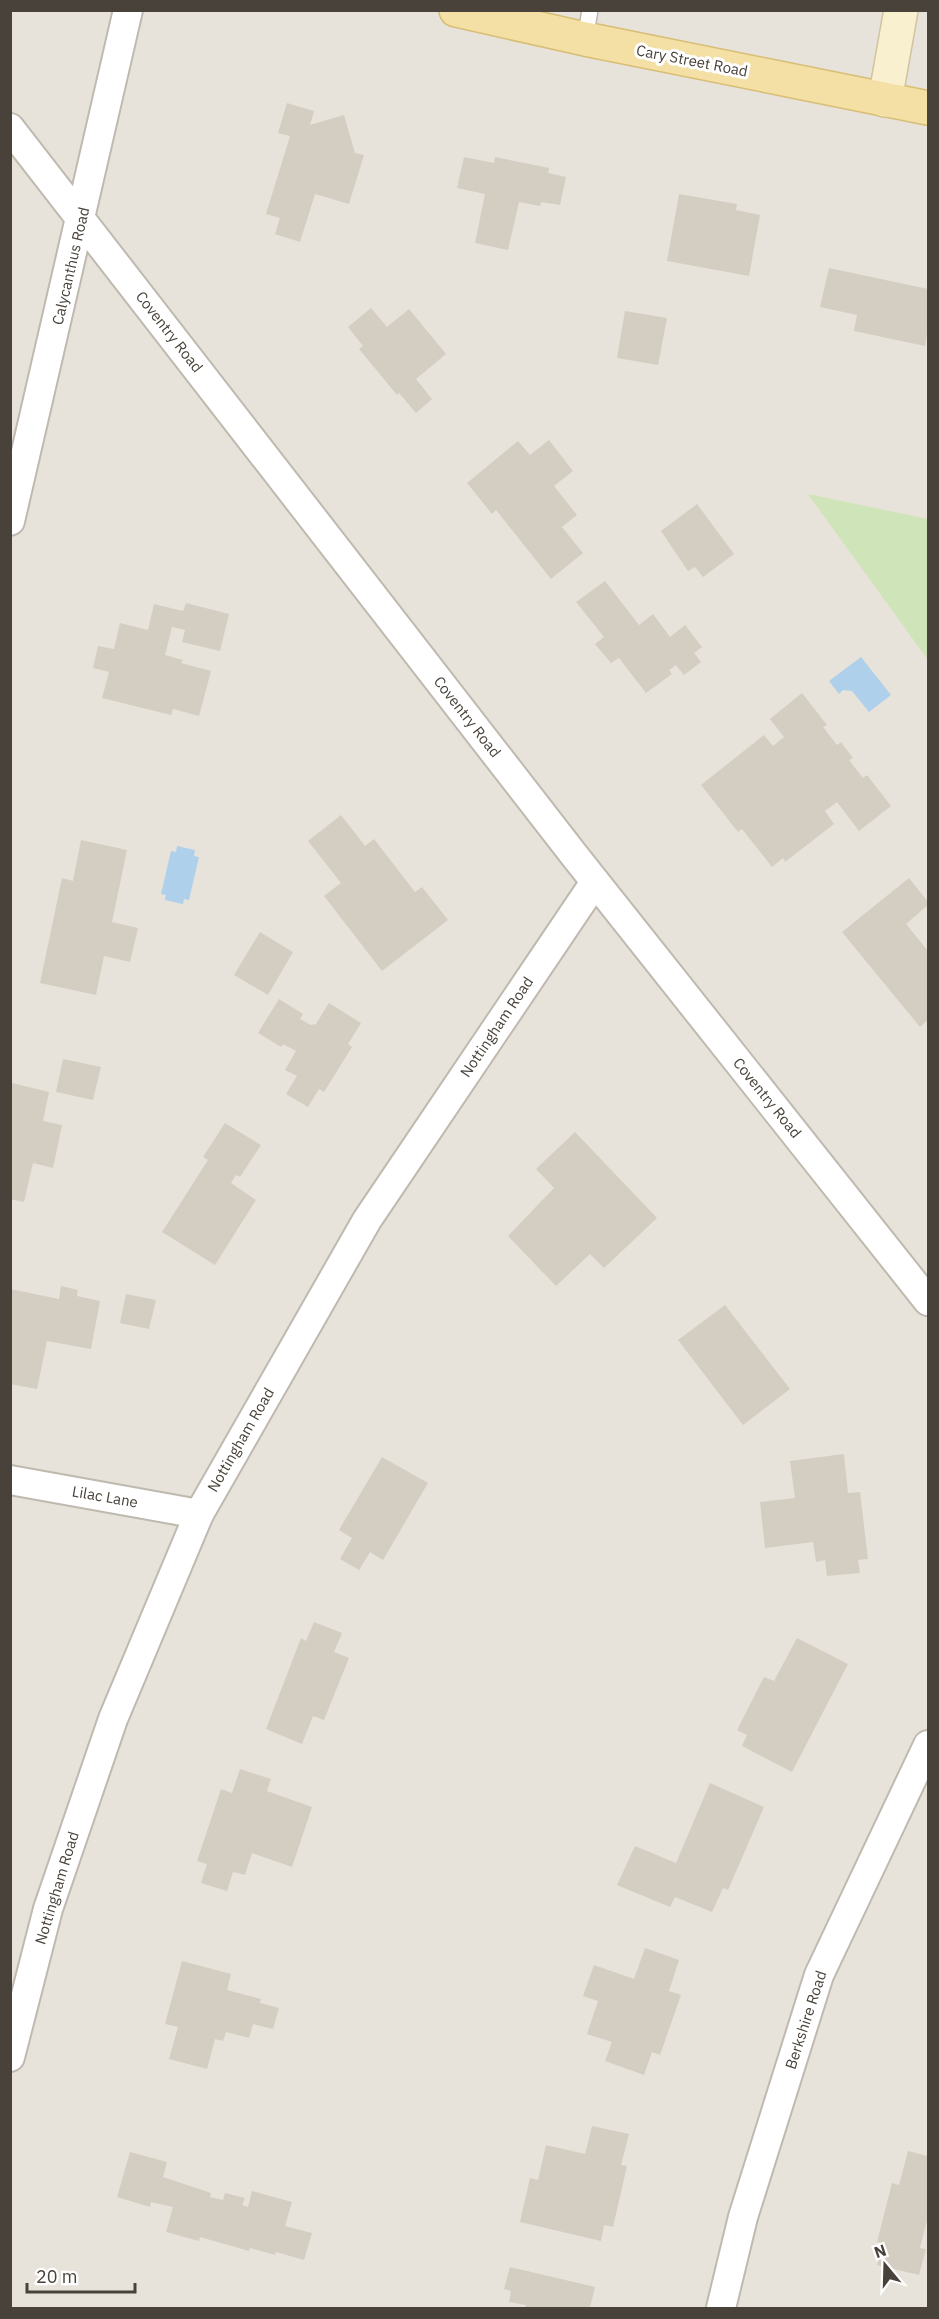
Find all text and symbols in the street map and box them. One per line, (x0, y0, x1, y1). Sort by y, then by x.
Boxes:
street label: Cary Street Road (635, 40, 749, 81)
street label: Calycanthus Road (48, 205, 93, 327)
street label: Coventry Road (132, 287, 207, 376)
street label: Coventry Road (430, 672, 505, 761)
street label: Nottingham Road (456, 973, 537, 1081)
street label: Coventry Road (729, 1054, 806, 1142)
street label: Nottingham Road (203, 1384, 278, 1495)
street label: Lilac Lane (71, 1481, 140, 1512)
street label: Nottingham Road (30, 1829, 83, 1947)
street label: Berkshire Road (781, 1968, 830, 2072)
north arrow (855, 2235, 915, 2295)
text: N (871, 2239, 889, 2262)
scale bar (27, 2256, 135, 2294)
text: 20 m (36, 2265, 78, 2288)

